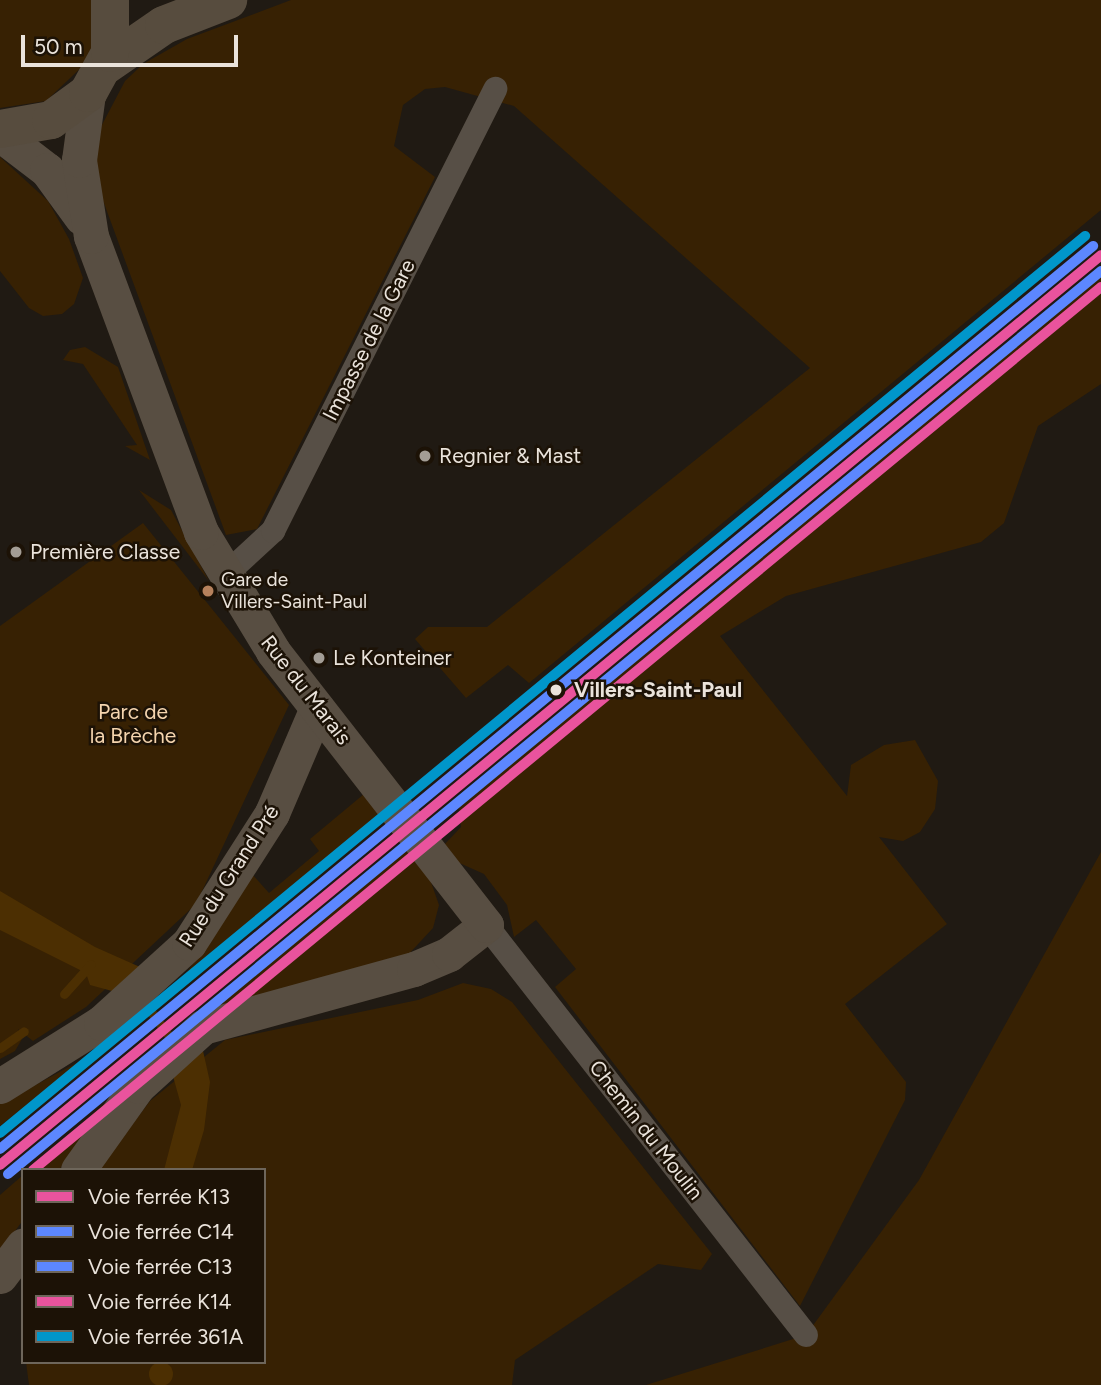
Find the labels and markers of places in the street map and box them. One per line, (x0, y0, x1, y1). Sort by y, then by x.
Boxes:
place label: Regnier & Mast (439, 443, 581, 469)
marker: Regnier & Mast (417, 448, 433, 464)
place label: Première Classe (30, 539, 180, 565)
marker: Première Classe (8, 544, 24, 560)
place label: Gare de Villers-Saint-Paul (221, 569, 367, 613)
marker: Gare de Villers-Saint-Paul (201, 584, 215, 598)
place label: Le Konteiner (333, 645, 452, 671)
marker: Le Konteiner (311, 650, 327, 666)
place label: Villers-Saint-Paul (574, 677, 742, 703)
marker: Villers-Saint-Paul (545, 679, 567, 701)

